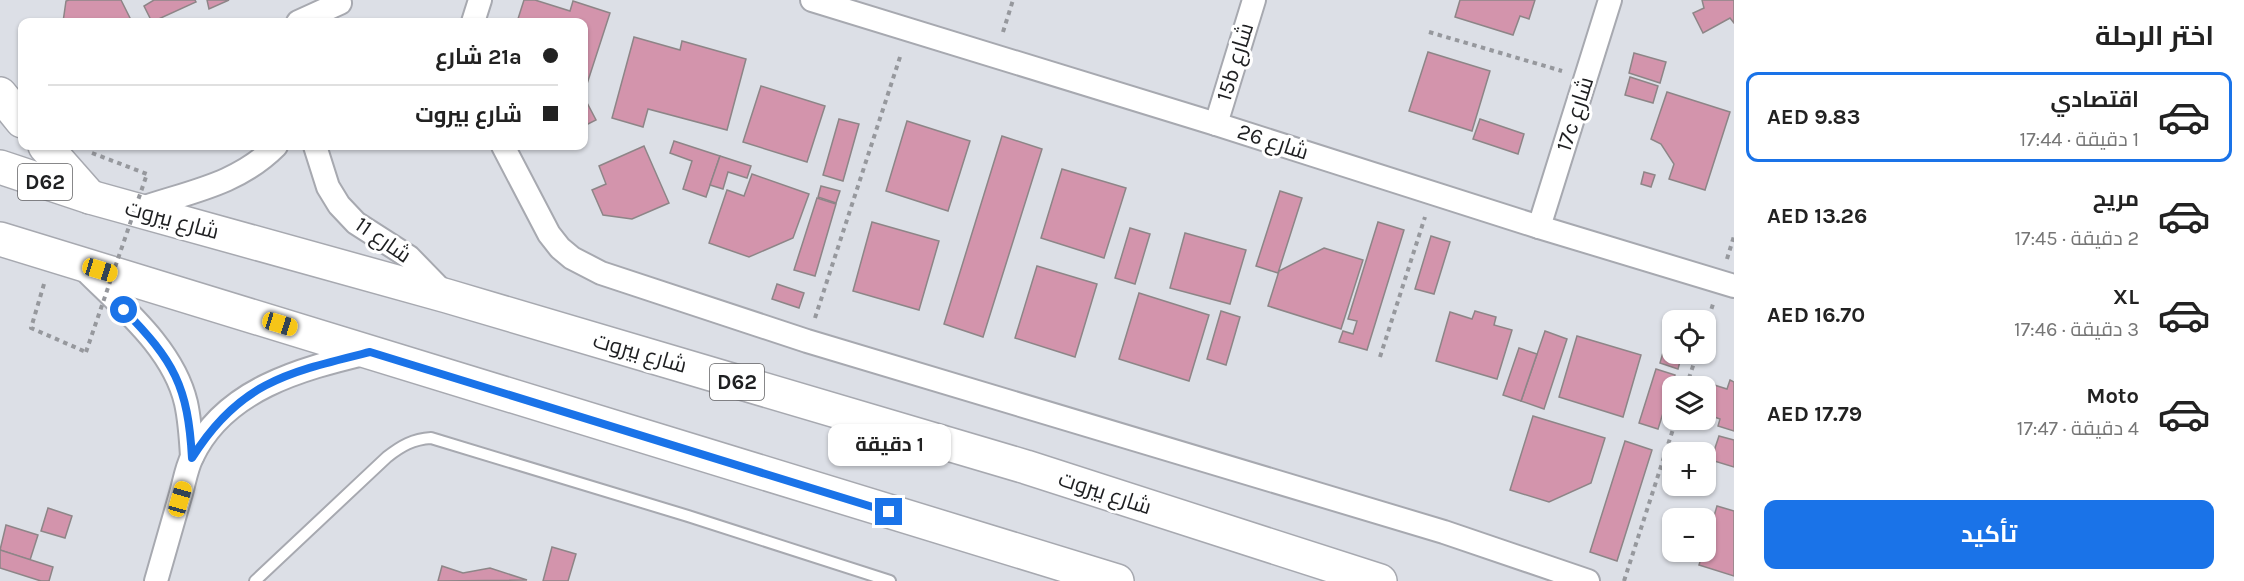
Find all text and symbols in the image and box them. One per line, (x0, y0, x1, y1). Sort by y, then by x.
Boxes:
street label: 15b شارع (1211, 20, 1260, 105)
text: اختر الرحلة (2095, 20, 2214, 52)
text: 21a شارع (435, 44, 522, 70)
street label: 17c شارع (1551, 73, 1600, 155)
text: اقتصادي (2050, 87, 2139, 113)
icon: car (2157, 90, 2211, 144)
text: شارع بيروت (415, 102, 522, 128)
text: AED 9.83 (1767, 104, 1860, 130)
street label: شارع 26 (1234, 118, 1312, 167)
text: 1 دقيقة · 17:44 (2020, 128, 2139, 151)
road number: D62 (18, 164, 72, 200)
text: مريح (2093, 186, 2139, 212)
icon: car (2157, 189, 2211, 243)
street label: شارع بيروت (122, 195, 222, 246)
text: AED 13.26 (1767, 203, 1867, 229)
street label: شارع 11 (349, 211, 416, 269)
text: 2 دقيقة · 17:45 (2014, 227, 2139, 250)
car (80, 256, 120, 284)
text: XL (2113, 284, 2139, 310)
icon: car (2157, 288, 2211, 342)
route start (110, 296, 137, 323)
text: AED 16.70 (1767, 302, 1865, 328)
car (260, 310, 300, 338)
map controls (1662, 310, 1716, 562)
button: locate (1662, 310, 1716, 364)
text: 3 دقيقة · 17:46 (2014, 318, 2139, 341)
street label: شارع بيروت (590, 327, 690, 380)
road number: D62 (710, 364, 764, 400)
button: layers (1662, 376, 1716, 430)
text: Moto (2086, 383, 2139, 409)
icon: car (2157, 387, 2211, 441)
text: AED 17.79 (1767, 401, 1862, 427)
text: 4 دقيقة · 17:47 (2017, 417, 2139, 440)
callout: 1 دقيقة (828, 425, 950, 467)
text: 1 دقيقة (855, 433, 924, 456)
button: + (1662, 442, 1716, 496)
street label: شارع بيروت (1055, 466, 1155, 521)
car (166, 479, 194, 519)
route end (875, 498, 902, 525)
button: تأكيد (1764, 500, 2214, 569)
button: − (1662, 508, 1716, 562)

